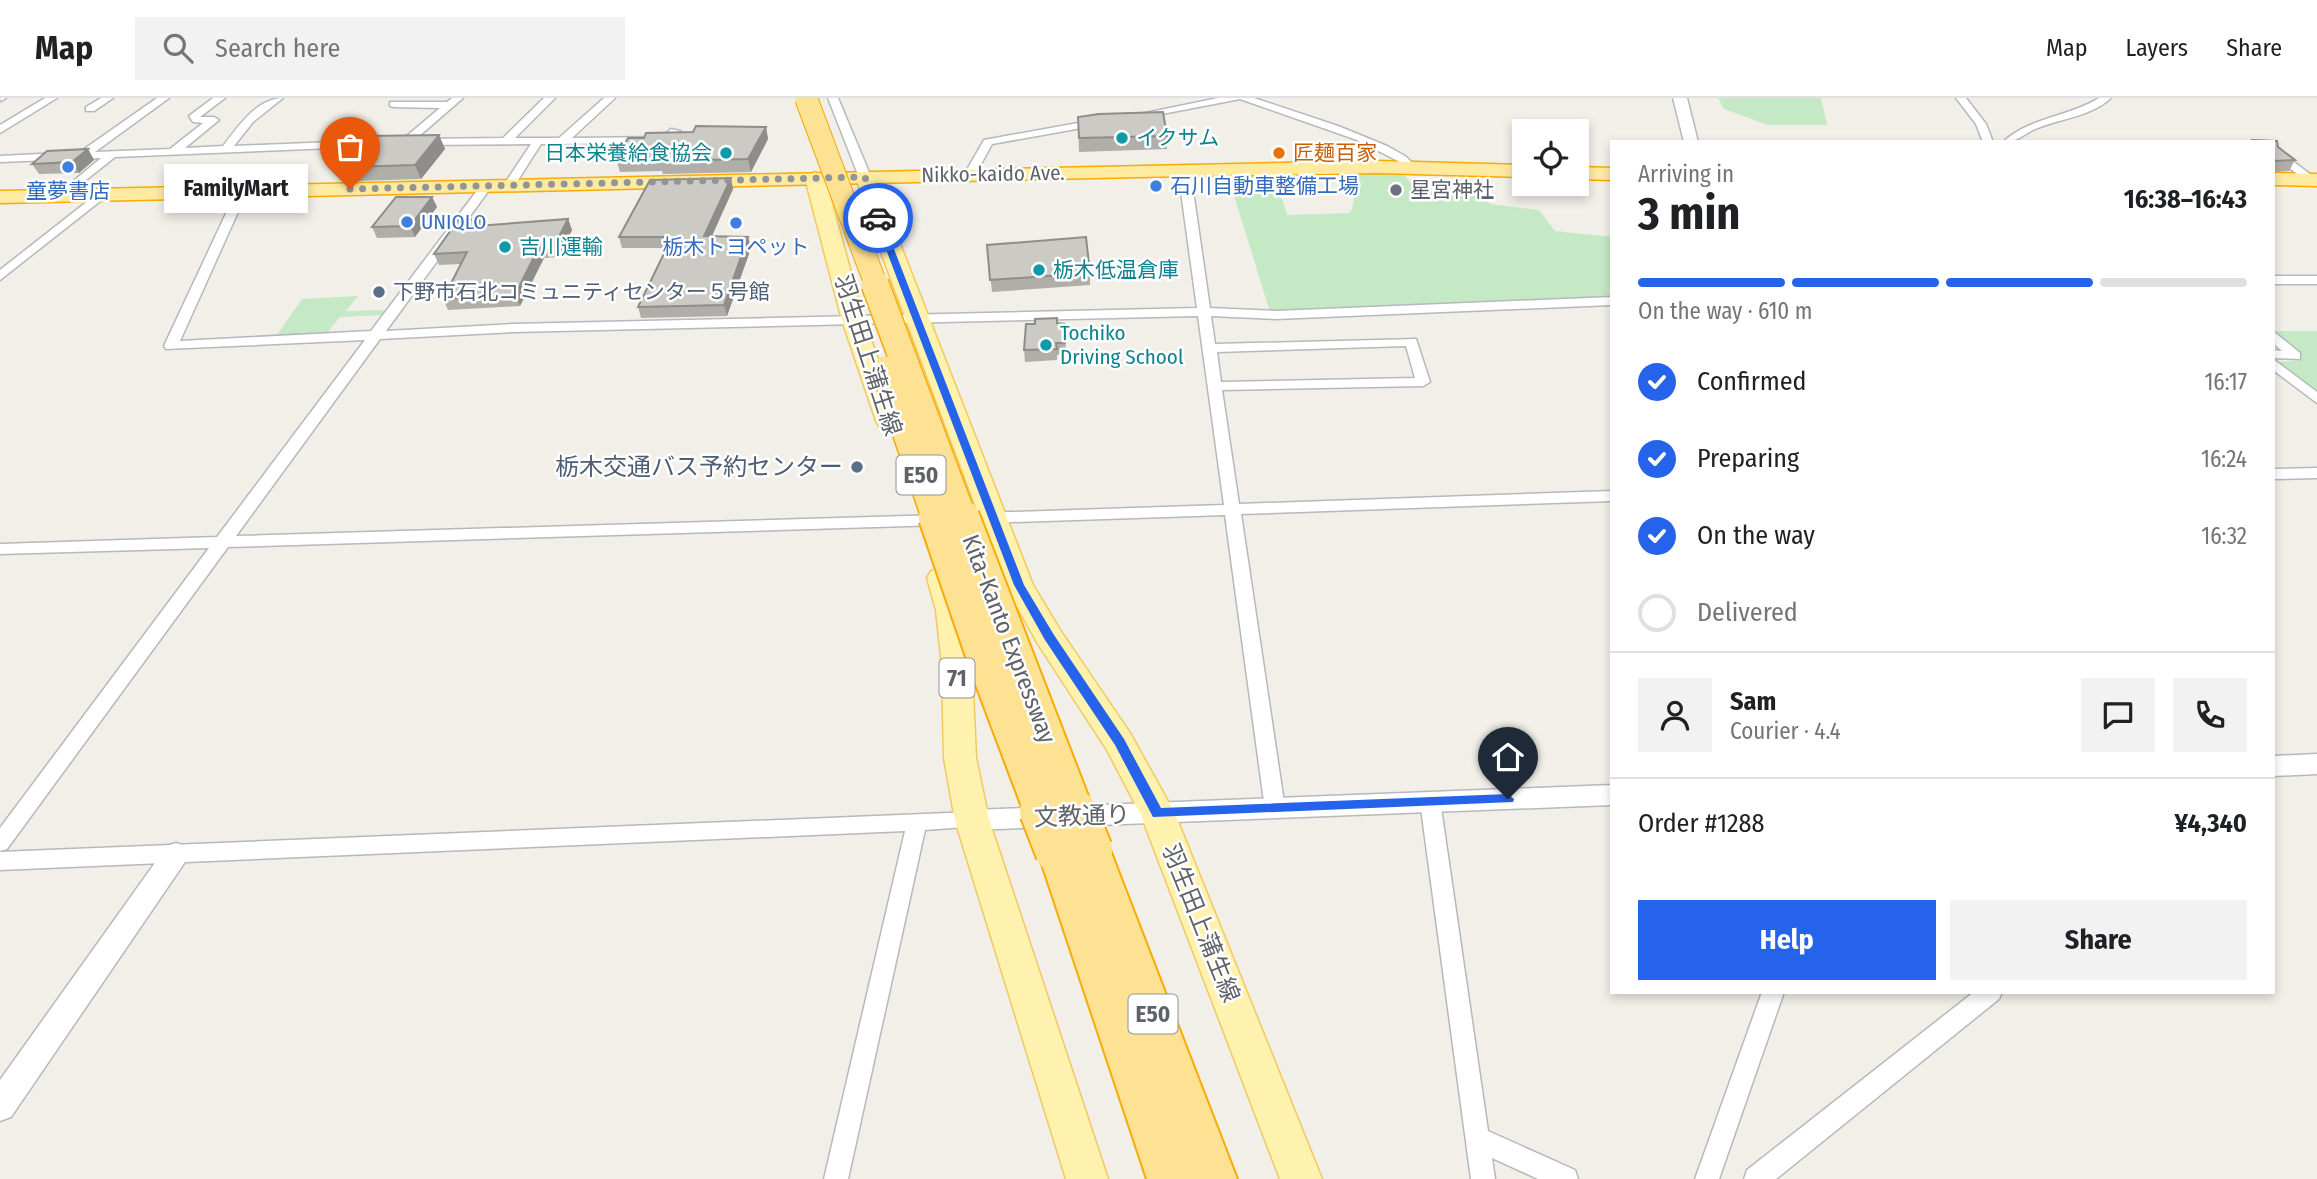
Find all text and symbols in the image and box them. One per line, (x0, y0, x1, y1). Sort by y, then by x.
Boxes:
search box (135, 17, 625, 80)
text: Map (35, 28, 93, 68)
icon: search (159, 29, 197, 67)
text: Search here (215, 33, 340, 64)
text: Map (2046, 34, 2088, 62)
text: Layers (2126, 34, 2188, 62)
text: Share (2226, 34, 2282, 62)
pin (320, 117, 380, 189)
map controls (1512, 119, 1589, 196)
button: locate (1512, 119, 1589, 196)
place label: イクサム (1136, 125, 1219, 151)
icon: bag (331, 128, 369, 166)
marker: イクサム (1114, 130, 1130, 146)
place label: 日本栄養給食協会 (544, 140, 712, 166)
place label: 匠麺百家 (1293, 140, 1377, 166)
marker: 日本栄養給食協会 (718, 145, 734, 161)
marker: 匠麺百家 (1271, 145, 1287, 161)
marker: 童夢書店 (60, 159, 76, 175)
street label: Nikko-kaido Ave. (921, 160, 1065, 188)
text: Arriving in (1638, 160, 1734, 188)
callout: FamilyMart (164, 164, 308, 214)
place label: 石川自動車整備工場 (1170, 173, 1359, 199)
text: FamilyMart (183, 174, 289, 202)
place label: 星宮神社 (1410, 177, 1494, 203)
place label: 童夢書店 (26, 178, 110, 204)
marker: 石川自動車整備工場 (1148, 178, 1164, 194)
marker: 星宮神社 (1388, 182, 1404, 198)
courier (843, 183, 913, 253)
text: 16:38–16:43 (2124, 184, 2247, 215)
text: 3 min (1638, 186, 1740, 241)
icon: car (859, 199, 897, 237)
place label: UNIQLO (421, 209, 486, 235)
marker: UNIQLO (399, 214, 415, 230)
marker: 栃木トヨペット (728, 215, 744, 231)
place label: 吉川運輸 (519, 234, 603, 260)
place label: 栃木トヨペット (663, 234, 810, 260)
marker: 吉川運輸 (497, 239, 513, 255)
place label: 栃木低温倉庫 (1053, 257, 1179, 283)
marker: 栃木低温倉庫 (1031, 262, 1047, 278)
street label: 羽生田上蒲生線 (829, 271, 907, 439)
place label: 下野市石北コミュニティセンター５号館 (393, 279, 770, 305)
marker: 下野市石北コミュニティセンター５号館 (371, 284, 387, 300)
text: On the way · 610 m (1638, 297, 1812, 325)
place label: Tochiko Driving School (1060, 320, 1184, 370)
marker: Tochiko Driving School (1038, 337, 1054, 353)
icon: check (1638, 363, 1676, 401)
text: Confirmed (1697, 366, 1807, 397)
text: 16:17 (2204, 368, 2247, 396)
icon: check (1638, 440, 1676, 478)
text: Preparing (1697, 443, 1799, 474)
text: 16:24 (2201, 445, 2247, 473)
place label: 栃木交通バス予約センター (555, 453, 843, 481)
road number: E50 (897, 456, 946, 494)
marker: 栃木交通バス予約センター (849, 459, 865, 475)
icon: check (1638, 517, 1676, 555)
text: On the way (1697, 520, 1815, 551)
text: 16:32 (2201, 522, 2247, 550)
street label: Kita-Kanto Expressway (956, 531, 1062, 748)
text: Delivered (1697, 597, 1798, 628)
road number: 71 (940, 658, 974, 698)
button: person (1638, 678, 1712, 752)
button: chat (2081, 678, 2155, 752)
button: phone (2173, 678, 2247, 752)
text: Sam (1730, 686, 1776, 717)
text: Courier · 4.4 (1730, 717, 1841, 745)
pin (1478, 727, 1538, 799)
icon: home (1489, 738, 1527, 776)
street label: 文教通り (1034, 800, 1130, 832)
text: Order #1288 (1638, 808, 1765, 839)
text: ¥4,340 (2175, 808, 2247, 839)
street label: 羽生田上蒲生線 (1157, 840, 1245, 1006)
button: Help (1638, 900, 1936, 980)
button: Share (1950, 900, 2247, 980)
road number: E50 (1128, 995, 1178, 1034)

